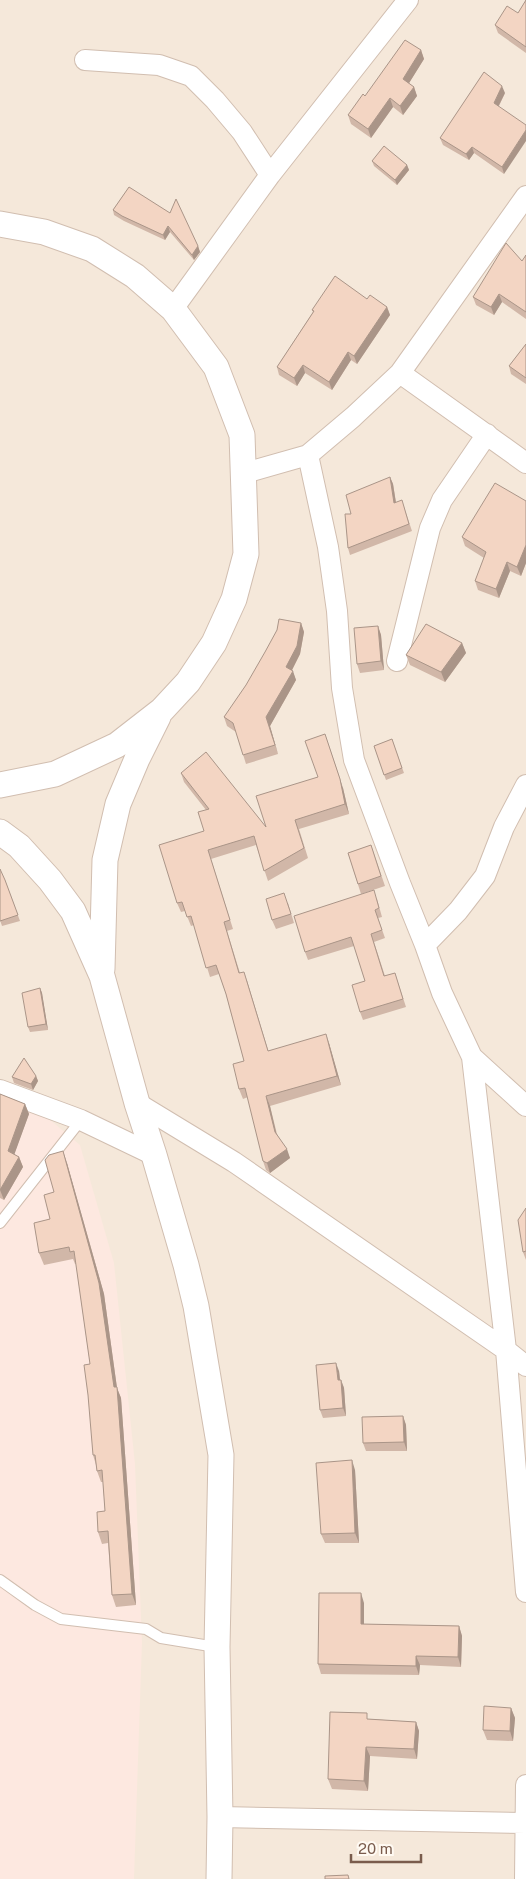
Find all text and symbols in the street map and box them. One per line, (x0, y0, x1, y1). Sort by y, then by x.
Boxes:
scale bar (351, 1832, 421, 1864)
text: 20 m (358, 1840, 393, 1857)

